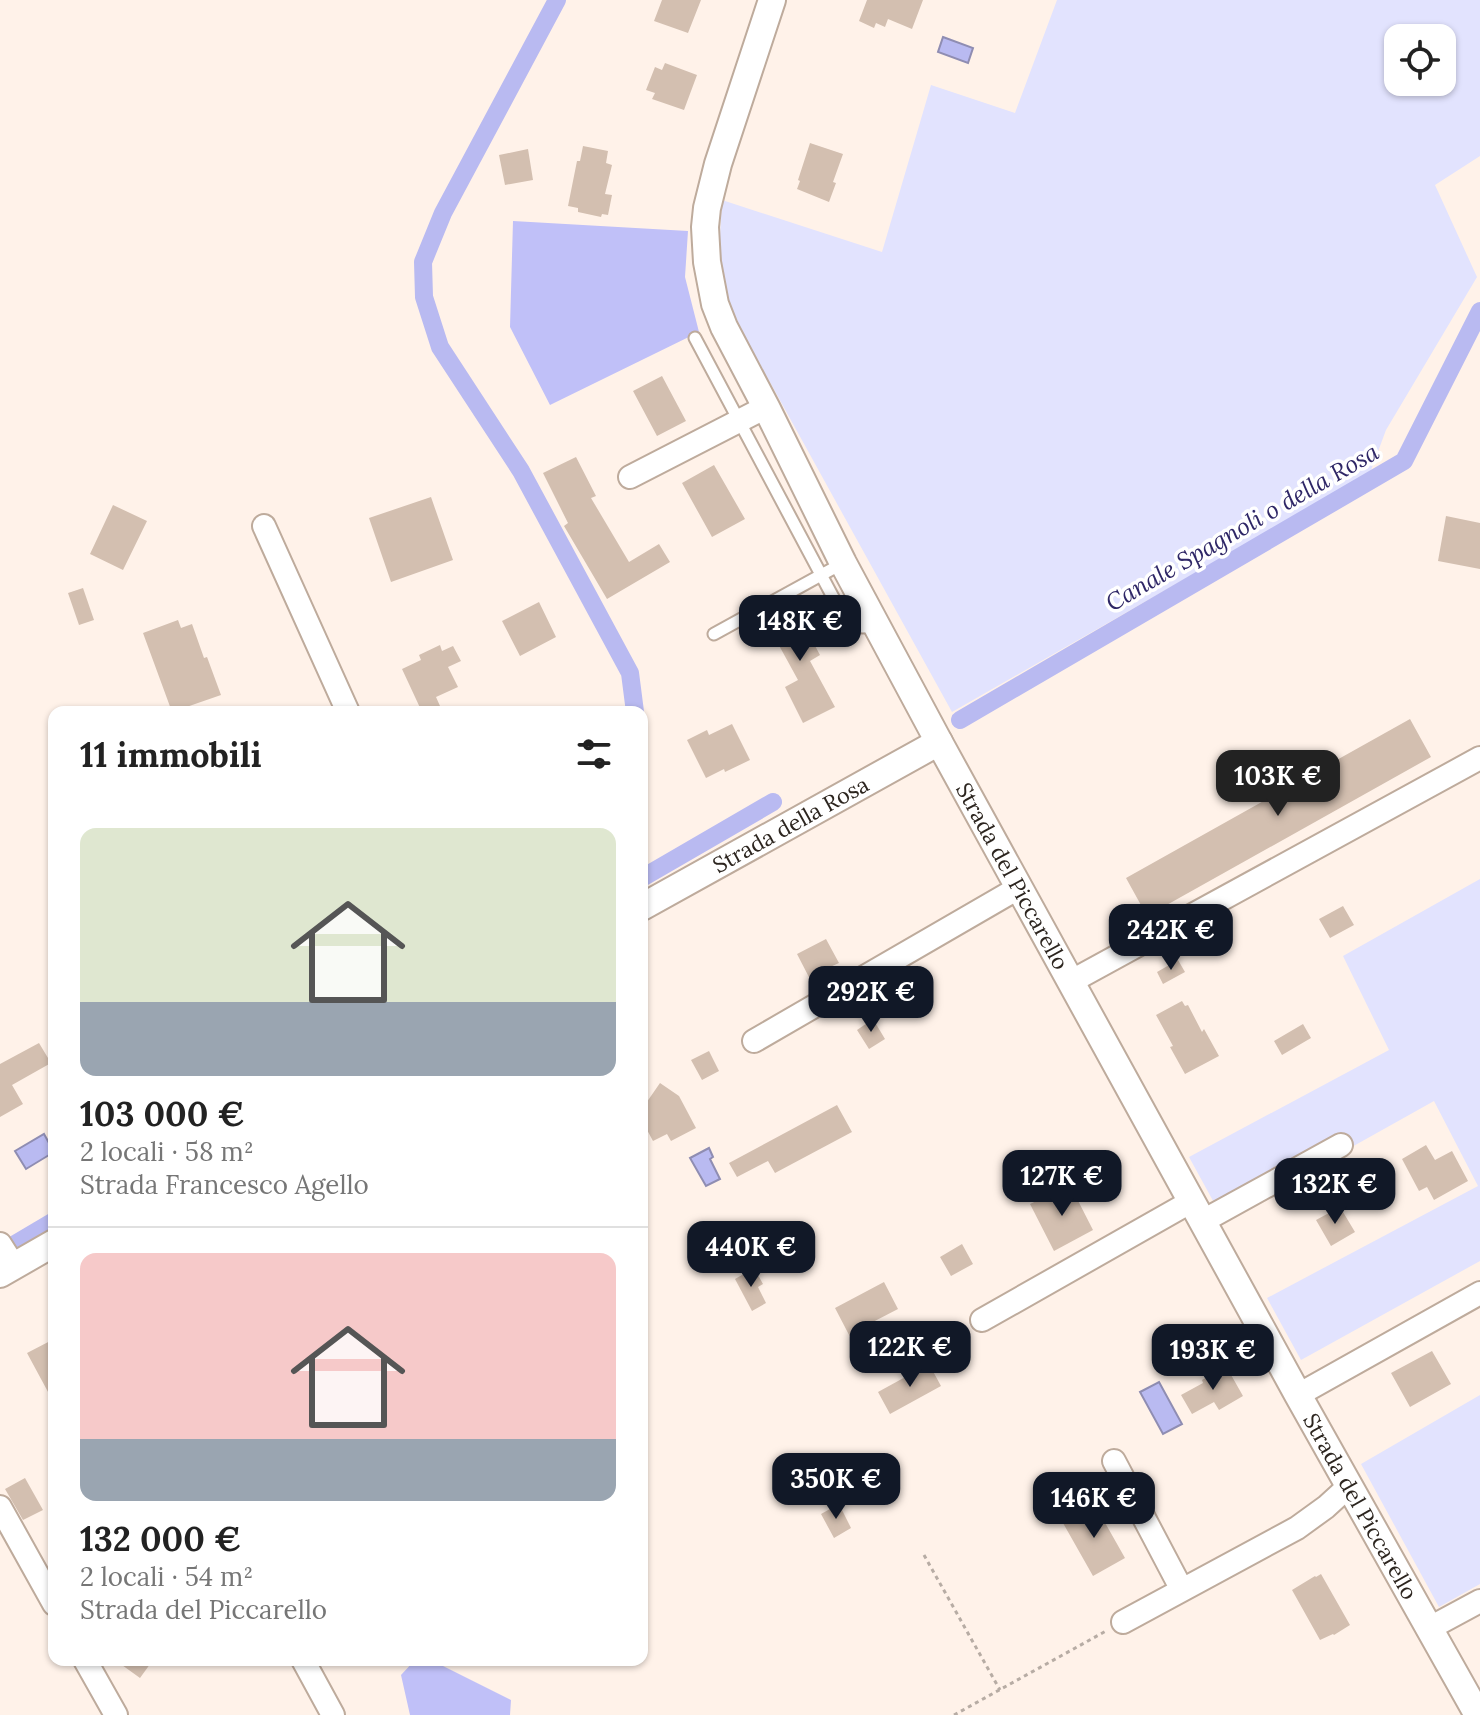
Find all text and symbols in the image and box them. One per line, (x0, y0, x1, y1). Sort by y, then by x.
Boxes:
map controls (1384, 24, 1456, 96)
button: locate (1384, 24, 1456, 96)
water label: Canale Spagnoli o della Rosa (1100, 436, 1385, 618)
pin: 148K € (735, 595, 865, 663)
text: 148K € (757, 604, 843, 637)
icon: filters (572, 732, 616, 776)
text: 11 immobili (80, 733, 262, 776)
pin: 103K € (1213, 750, 1343, 818)
text: 103K € (1234, 759, 1322, 792)
street label: Strada della Rosa (708, 770, 874, 879)
street label: Strada del Piccarello (950, 778, 1075, 974)
icon: home (276, 880, 420, 1024)
pin: 242K € (1106, 904, 1236, 972)
text: 242K € (1127, 913, 1215, 946)
pin: 292K € (806, 966, 936, 1034)
text: 292K € (826, 975, 916, 1008)
text: 103 000 € (80, 1092, 245, 1135)
text: 2 locali · 58 m² (80, 1135, 254, 1168)
pin: 127K € (997, 1150, 1127, 1218)
pin: 132K € (1270, 1158, 1400, 1226)
text: 127K € (1021, 1159, 1104, 1192)
text: 132K € (1292, 1167, 1378, 1200)
text: Strada Francesco Agello (80, 1168, 369, 1201)
pin: 440K € (686, 1221, 816, 1289)
text: 440K € (705, 1230, 797, 1263)
icon: home (276, 1305, 420, 1449)
pin: 122K € (845, 1321, 975, 1389)
pin: 193K € (1148, 1324, 1278, 1392)
text: 122K € (868, 1330, 952, 1363)
text: 193K € (1170, 1333, 1256, 1366)
street label: Strada del Piccarello (1297, 1408, 1424, 1604)
pin: 350K € (771, 1453, 901, 1521)
text: 350K € (790, 1462, 882, 1495)
pin: 146K € (1029, 1472, 1159, 1540)
text: 146K € (1051, 1481, 1137, 1514)
text: 132 000 € (80, 1517, 241, 1560)
text: 2 locali · 54 m² (80, 1560, 253, 1593)
text: Strada del Piccarello (80, 1593, 327, 1626)

